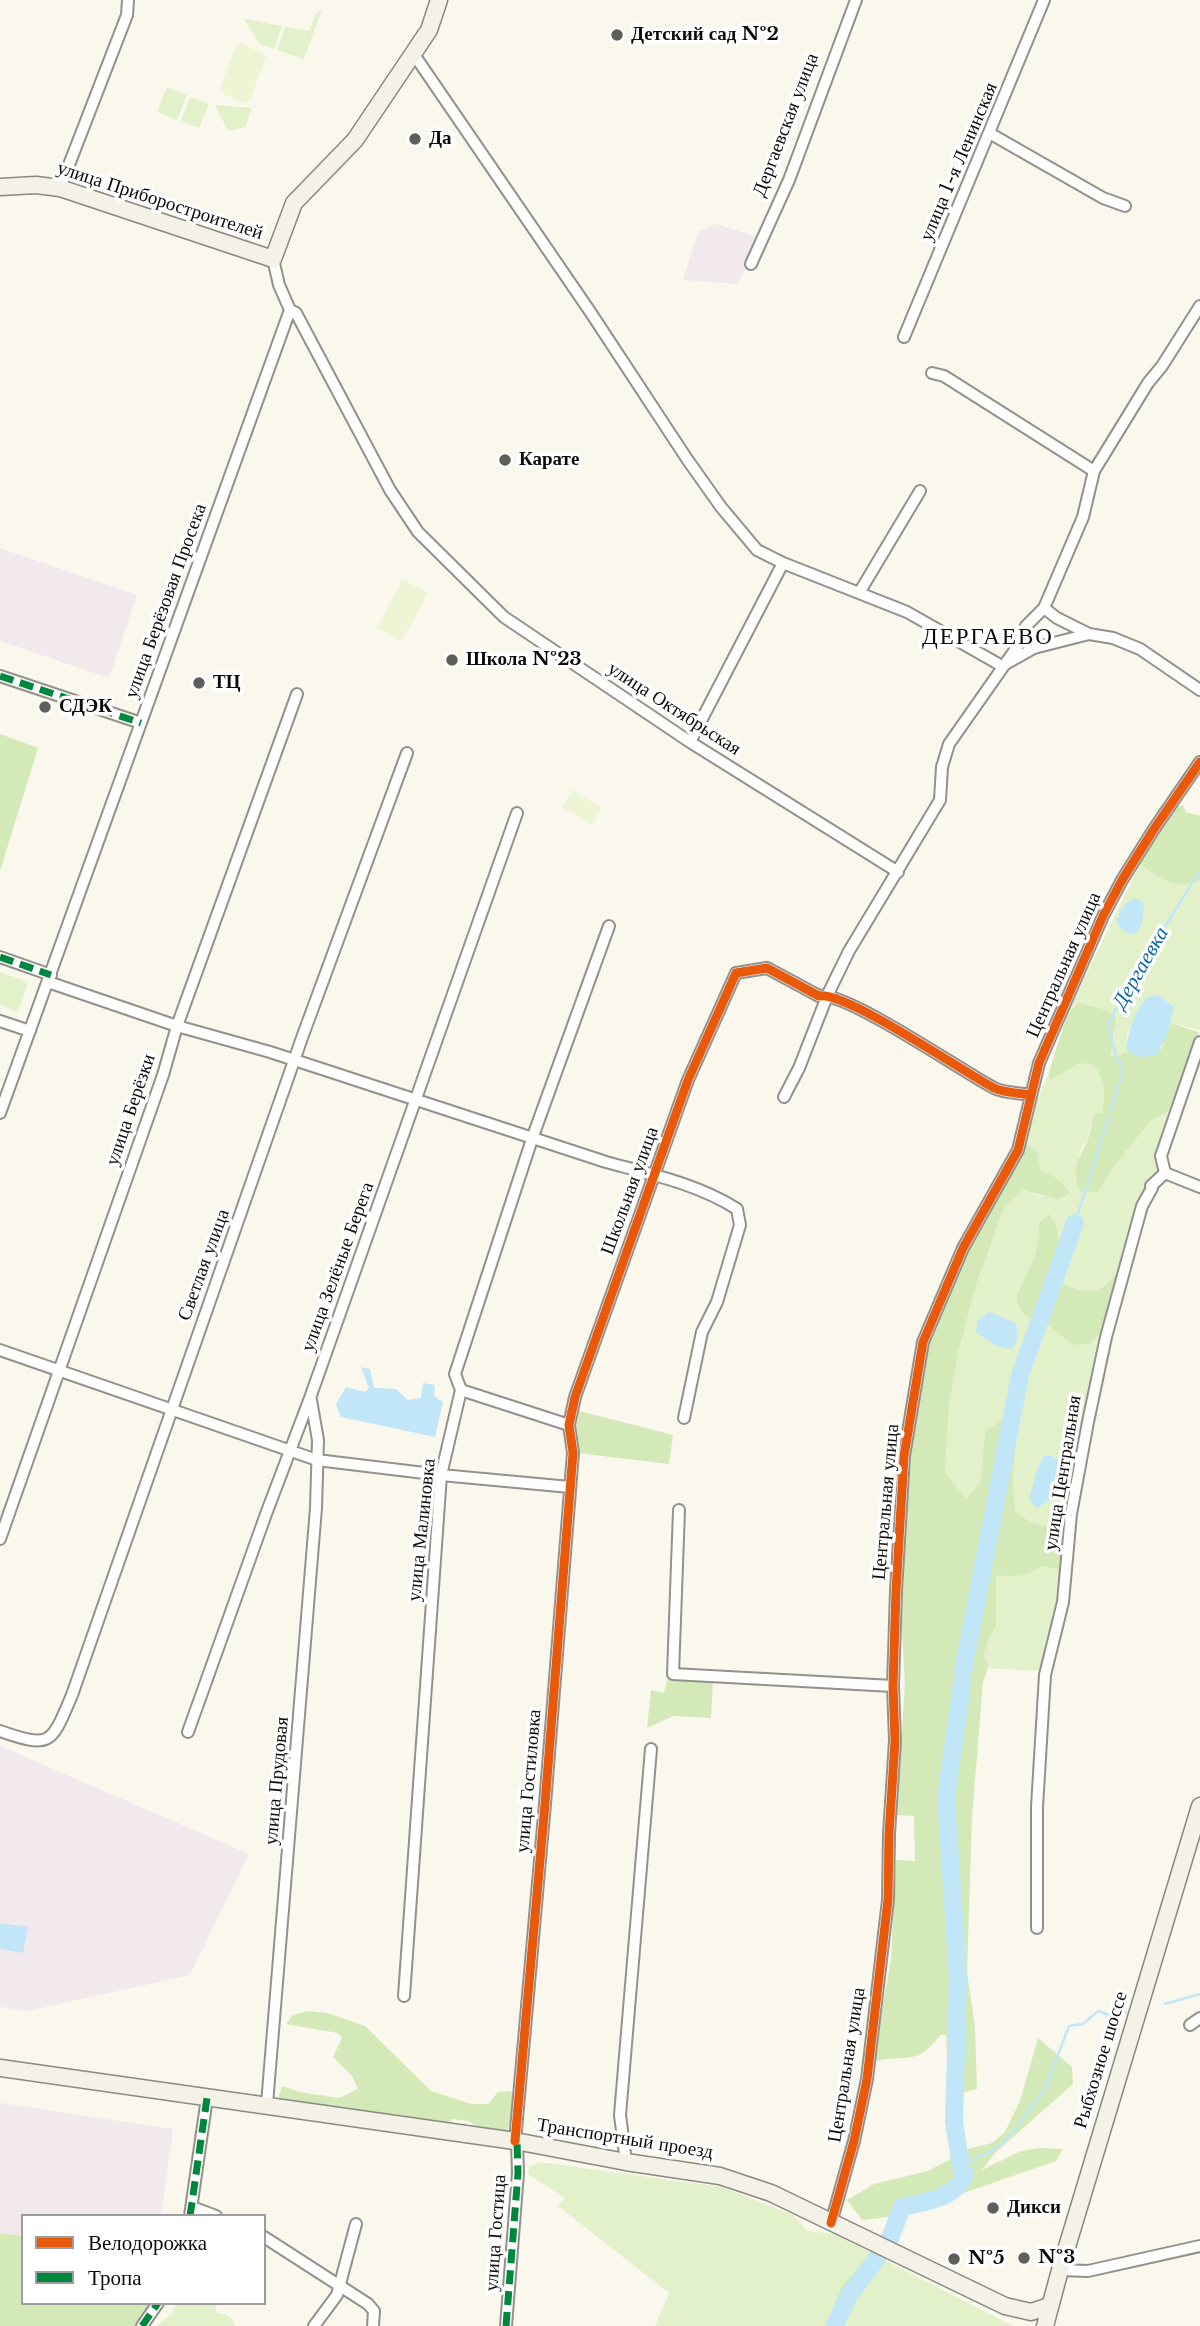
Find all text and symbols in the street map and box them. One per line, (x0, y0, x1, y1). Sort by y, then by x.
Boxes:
place label: Детский сад №2 (631, 24, 779, 46)
marker: Детский сад №2 (609, 27, 625, 43)
street label: Дергаевская улица (748, 50, 824, 200)
street label: улица 1-я Ленинская (915, 79, 1003, 245)
place label: Да (429, 128, 452, 150)
marker: Да (407, 131, 423, 147)
street label: улица Приборостроителей (54, 157, 266, 245)
place label: Карате (519, 449, 579, 471)
marker: Карате (497, 452, 513, 468)
street label: улица Берёзовая Просека (120, 501, 212, 701)
district label: ДЕРГАЕВО (923, 624, 1053, 652)
place label: Школа №23 (466, 649, 582, 671)
marker: Школа №23 (444, 652, 460, 668)
street label: улица Октябрьская (603, 657, 745, 761)
place label: ТЦ (213, 672, 240, 694)
marker: ТЦ (191, 675, 207, 691)
place label: СДЭК (59, 696, 112, 718)
marker: СДЭК (37, 699, 53, 715)
street label: Центральная улица (1022, 889, 1106, 1041)
water label: Дергаевка (1108, 923, 1174, 1013)
street label: улица Берёзки (101, 1051, 161, 1169)
street label: Школьная улица (596, 1124, 664, 1258)
street label: улица Зелёные Берега (297, 1179, 379, 1355)
street label: Светлая улица (173, 1206, 235, 1324)
street label: улица Центральная (1039, 1394, 1087, 1552)
street label: Центральная улица (868, 1423, 904, 1581)
street label: улица Малиновка (403, 1457, 441, 1603)
street label: улица Гостиловка (511, 1708, 547, 1854)
street label: улица Прудовая (260, 1716, 294, 1846)
street label: Центральная улица (823, 1986, 871, 2144)
street label: Рыбхозное шоссе (1069, 1989, 1133, 2131)
street label: Транспортный проезд (535, 2114, 715, 2164)
street label: улица Гостица (481, 2174, 511, 2292)
place label: Дикси (1007, 2197, 1061, 2219)
marker: Дикси (985, 2200, 1001, 2216)
legend (21, 2214, 266, 2305)
text: Велодорожка (88, 2230, 207, 2256)
place label: №3 (1038, 2247, 1075, 2269)
place label: №5 (968, 2248, 1004, 2270)
marker: №3 (1016, 2250, 1032, 2266)
marker: №5 (946, 2251, 962, 2267)
text: Тропа (88, 2265, 142, 2291)

